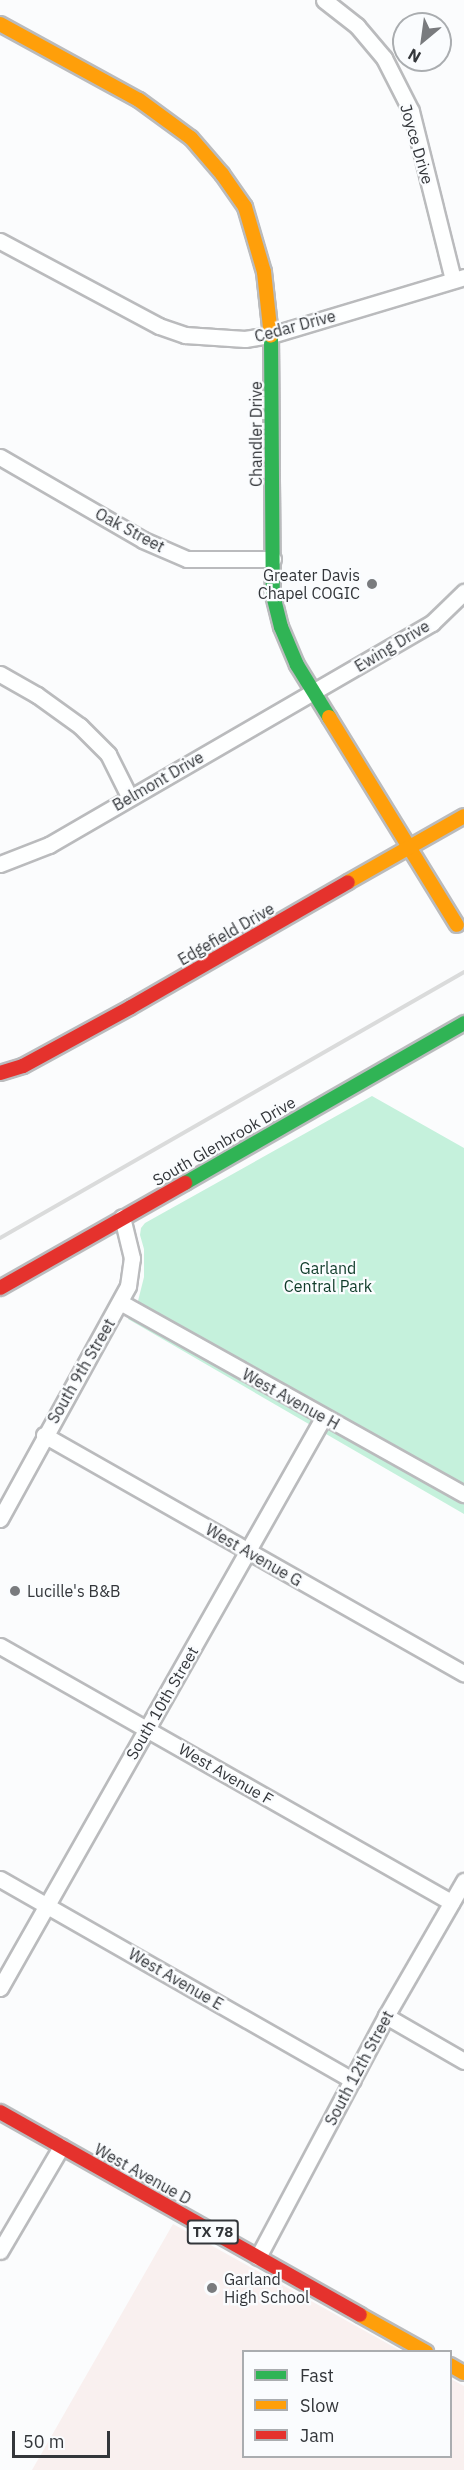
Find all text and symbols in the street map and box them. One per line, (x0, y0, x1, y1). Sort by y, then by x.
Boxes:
north arrow (392, 12, 452, 72)
text: N (404, 44, 424, 68)
street label: Joyce Drive (396, 102, 438, 186)
street label: Cedar Drive (252, 306, 338, 346)
street label: Chandler Drive (246, 381, 266, 487)
street label: Oak Street (92, 504, 168, 556)
place label: Greater Davis Chapel COGIC (258, 565, 360, 603)
marker: Greater Davis Chapel COGIC (365, 577, 379, 591)
street label: Ewing Drive (351, 616, 433, 676)
street label: Belmont Drive (109, 747, 207, 815)
street label: Edgefield Drive (174, 899, 278, 969)
street label: South Glenbrook Drive (149, 1092, 299, 1190)
park label: Garland Central Park (284, 1258, 372, 1296)
street label: South 9th Street (43, 1315, 119, 1427)
street label: West Avenue H (239, 1364, 343, 1434)
street label: West Avenue G (202, 1520, 306, 1590)
place label: Lucille's B&B (27, 1581, 121, 1601)
marker: Lucille's B&B (8, 1584, 22, 1598)
street label: South 10th Street (122, 1643, 202, 1763)
street label: West Avenue F (175, 1739, 277, 1809)
street label: West Avenue E (125, 1944, 227, 2014)
street label: South 12th Street (321, 2007, 397, 2129)
street label: West Avenue D (91, 2139, 195, 2209)
road number: TX 78 (186, 2220, 240, 2244)
place label: Garland High School (224, 2269, 309, 2307)
marker: Garland High School (205, 2281, 219, 2295)
legend (242, 2350, 452, 2458)
text: Fast (300, 2364, 334, 2387)
text: Slow (300, 2394, 339, 2417)
scale bar (15, 2419, 112, 2457)
text: Jam (300, 2424, 335, 2447)
text: 50 m (23, 2430, 65, 2453)

